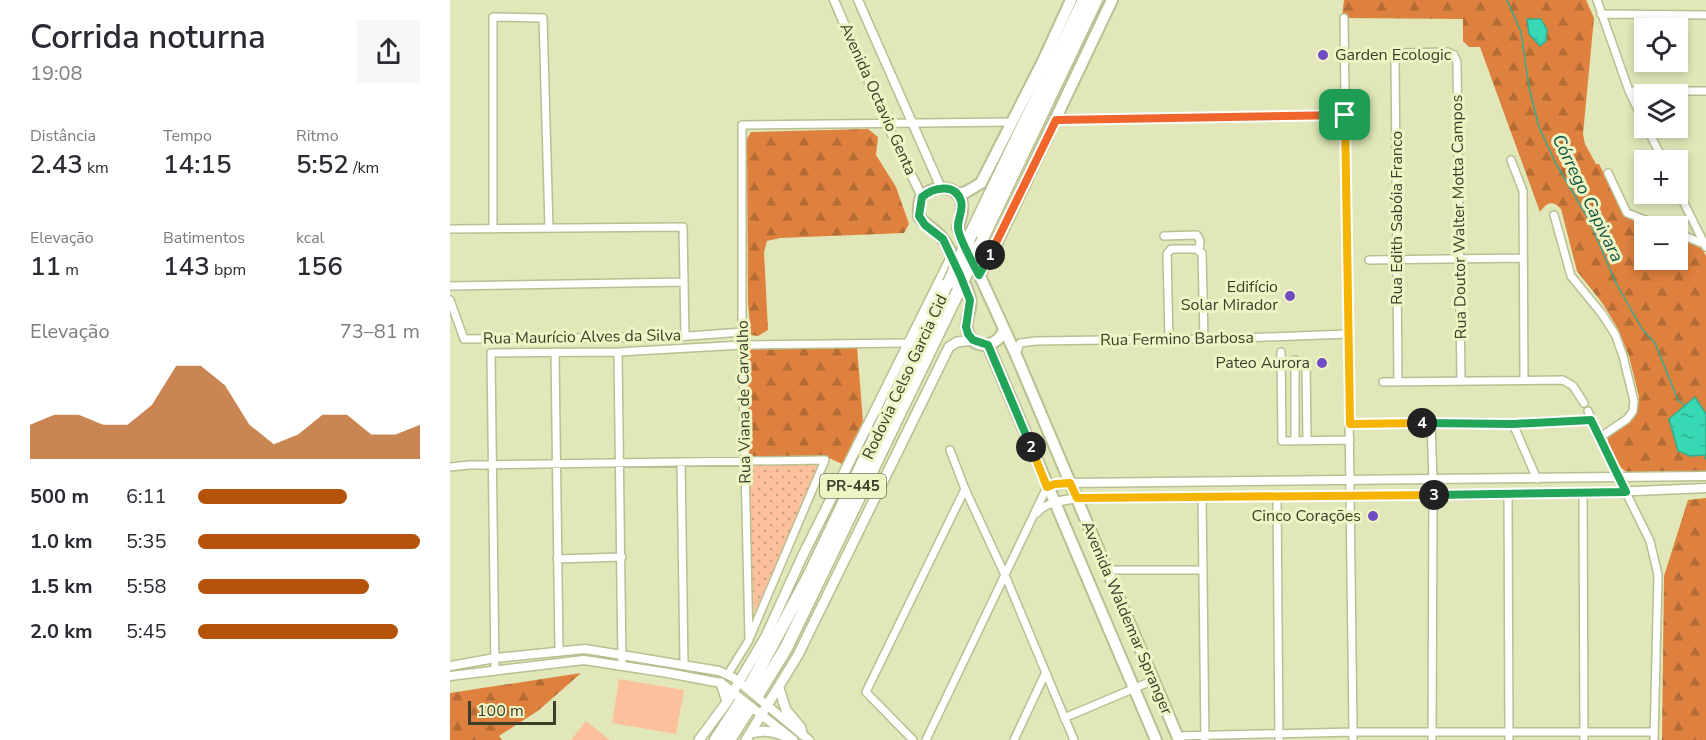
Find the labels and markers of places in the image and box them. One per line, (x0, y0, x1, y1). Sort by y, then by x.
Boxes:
place label: Garden Ecologic (1335, 44, 1452, 66)
marker: Garden Ecologic (1316, 48, 1330, 62)
pin (1319, 89, 1370, 140)
pin: 1 (975, 240, 1005, 270)
place label: Edifício Solar Mirador (1181, 276, 1278, 316)
marker: Edifício Solar Mirador (1283, 289, 1297, 303)
place label: Pateo Aurora (1215, 352, 1310, 374)
marker: Pateo Aurora (1315, 356, 1329, 370)
pin: 4 (1407, 408, 1437, 438)
pin: 2 (1016, 432, 1046, 462)
pin: 3 (1419, 480, 1449, 510)
place label: Cinco Corações (1252, 505, 1361, 527)
marker: Cinco Corações (1366, 509, 1380, 523)

